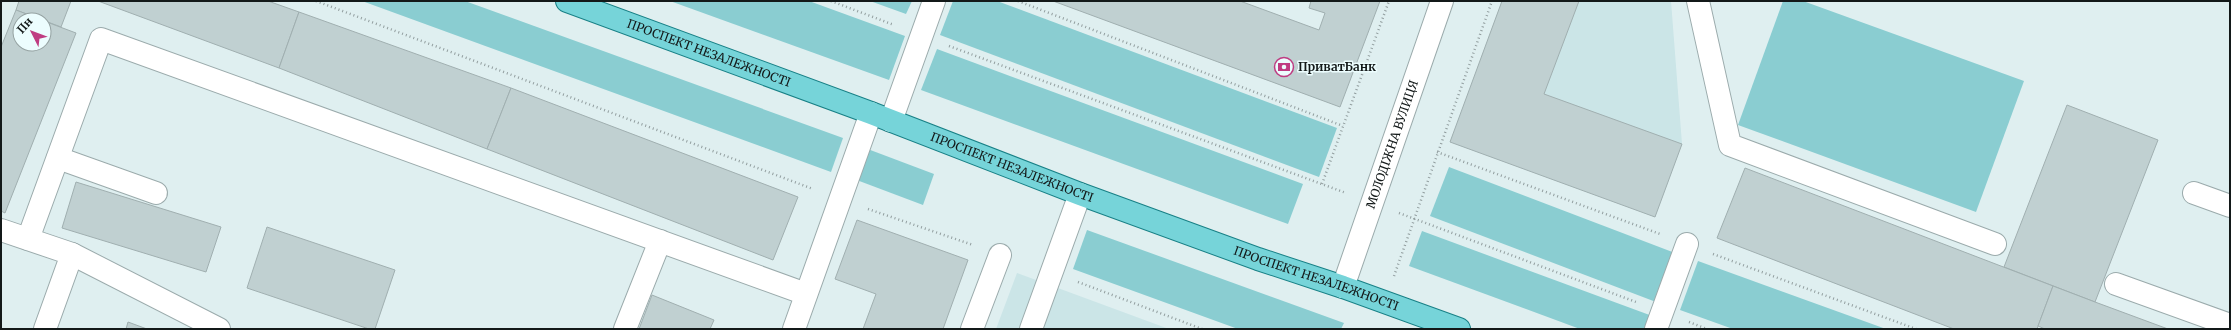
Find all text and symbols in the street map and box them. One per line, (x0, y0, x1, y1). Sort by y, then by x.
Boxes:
north arrow (12, 12, 52, 52)
text: Пн (14, 14, 35, 36)
street label: ПРОСПЕКТ НЕЗАЛЕЖНОСТІ (625, 16, 793, 90)
bank icon: ПриватБанк (1273, 56, 1295, 78)
place label: ПриватБанк (1298, 59, 1376, 74)
street label: МОЛОДІЖНА ВУЛИЦЯ (1363, 78, 1421, 210)
street label: ПРОСПЕКТ НЕЗАЛЕЖНОСТІ (928, 129, 1095, 205)
street label: ПРОСПЕКТ НЕЗАЛЕЖНОСТІ (1232, 243, 1401, 314)

